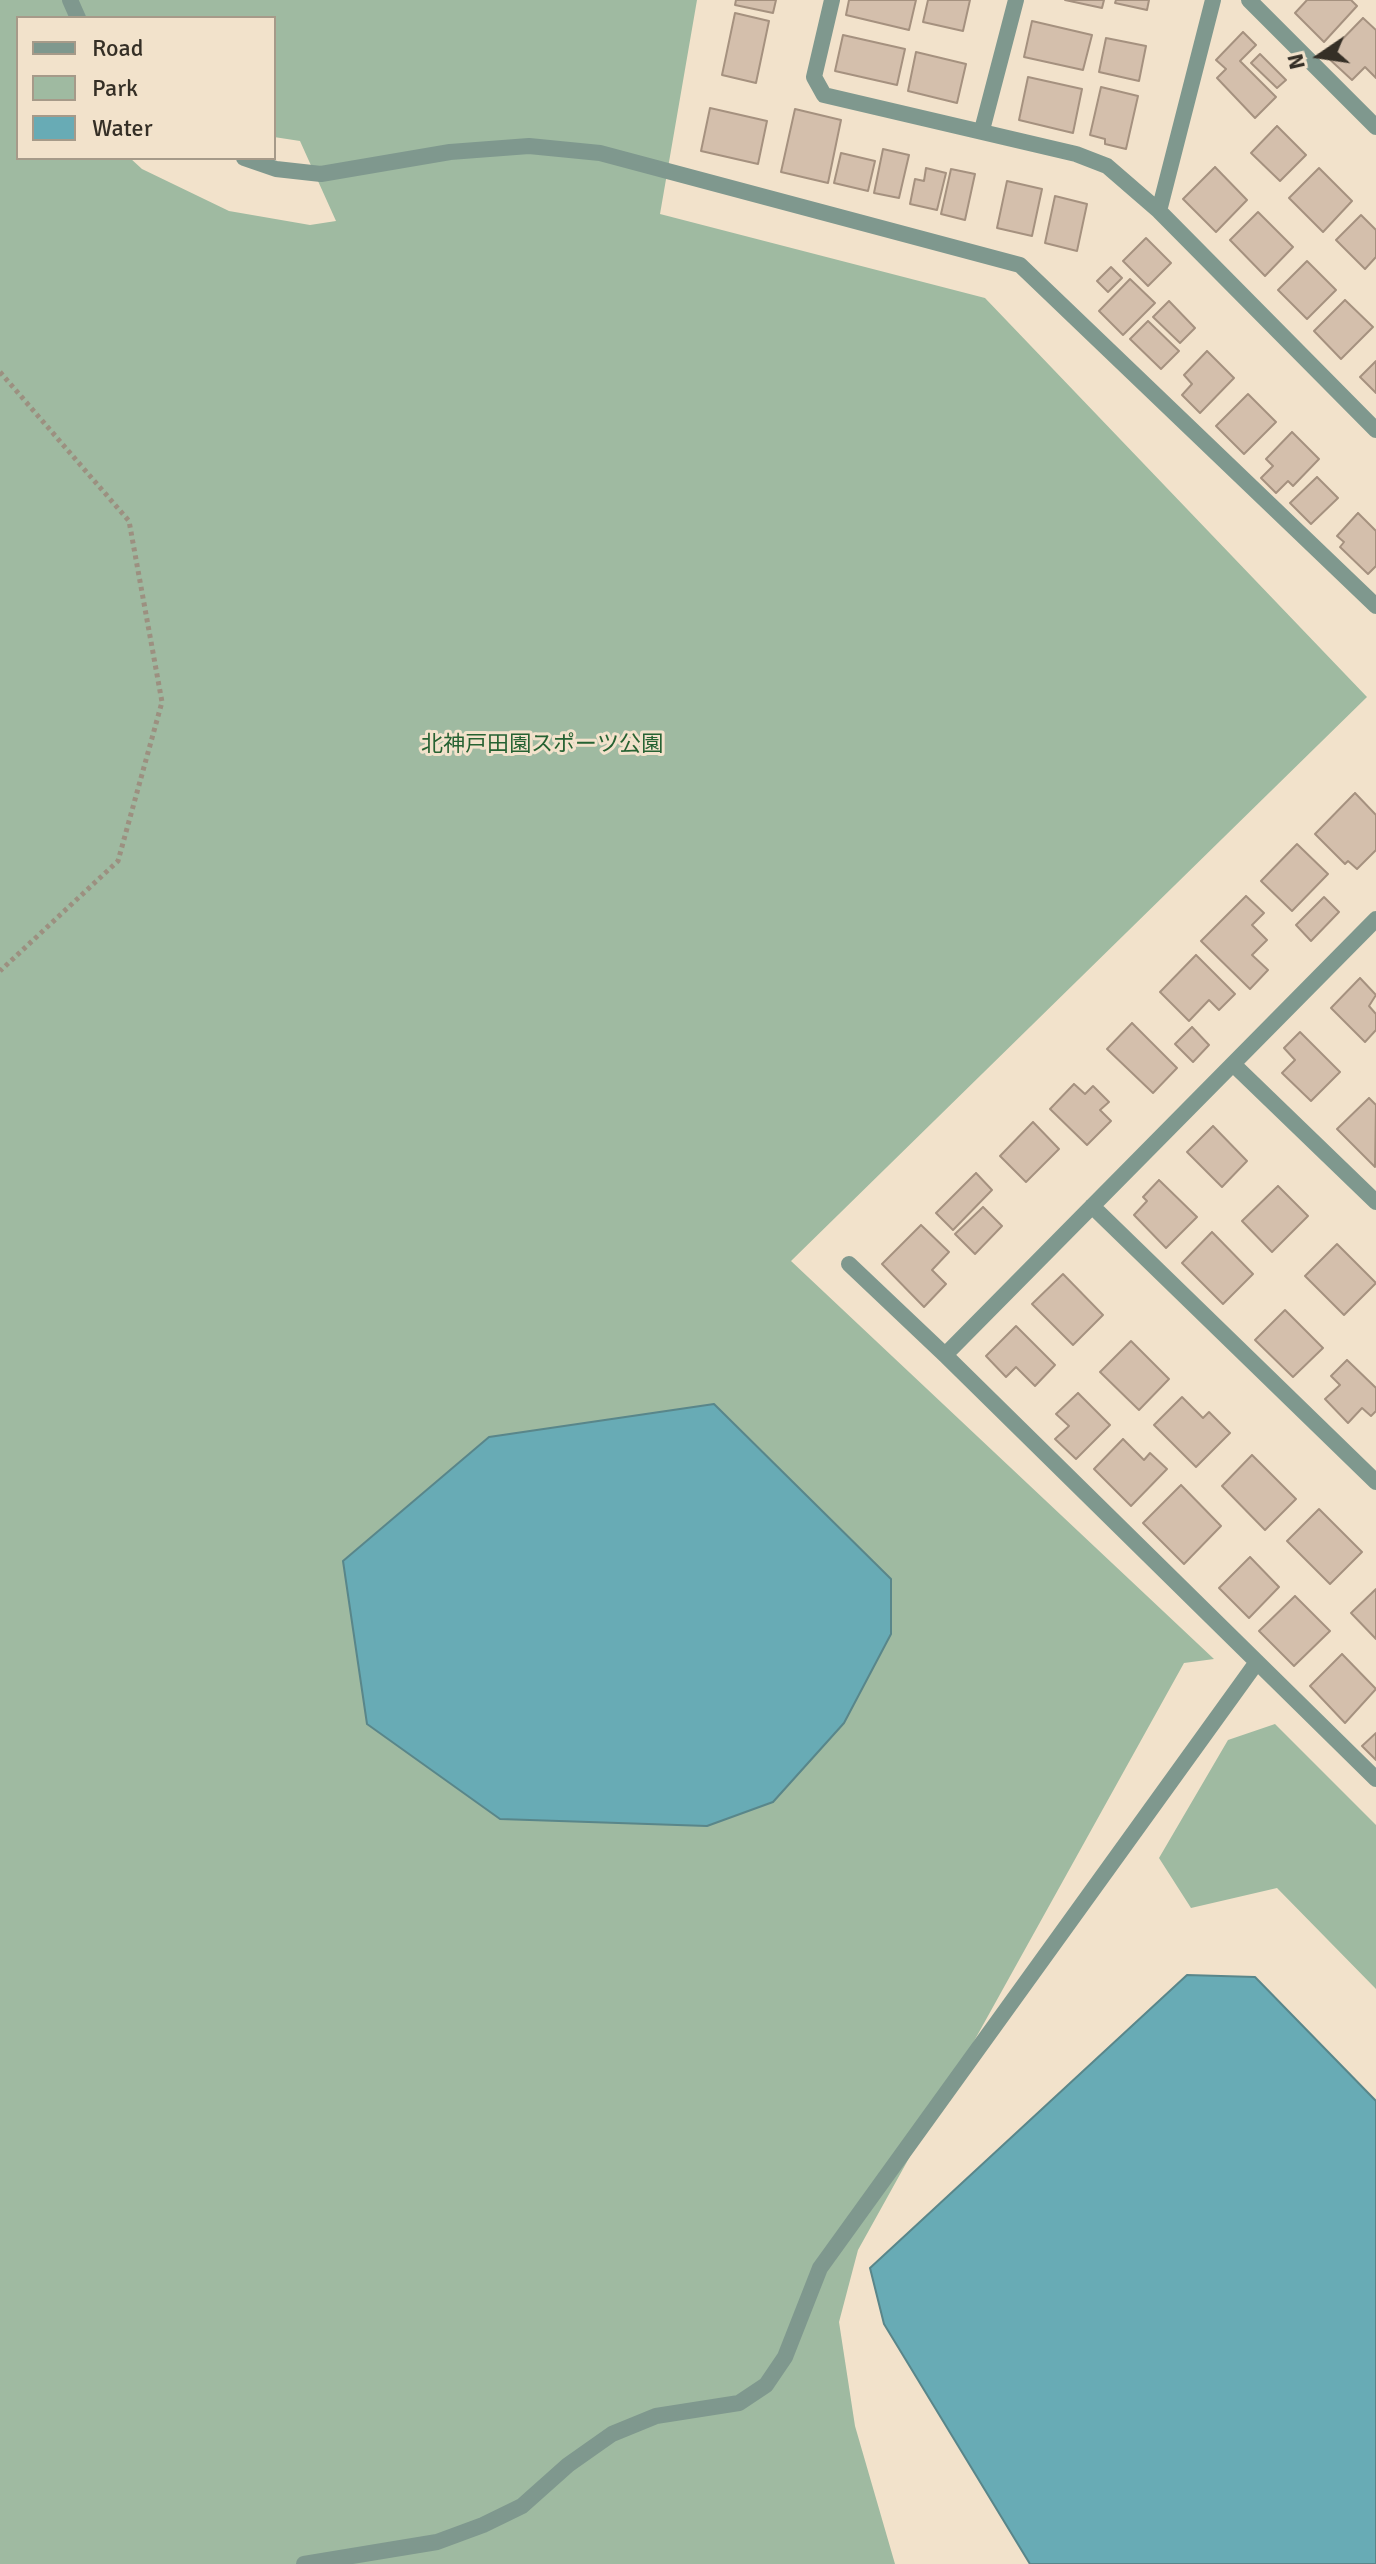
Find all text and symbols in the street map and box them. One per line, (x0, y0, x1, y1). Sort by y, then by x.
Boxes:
legend (16, 16, 276, 160)
north arrow (1280, 16, 1360, 96)
text: Road (92, 33, 143, 63)
text: N (1281, 51, 1311, 72)
text: Park (92, 73, 138, 103)
text: Water (92, 113, 152, 143)
park label: 北神戸田園スポーツ公園 (421, 732, 663, 758)

